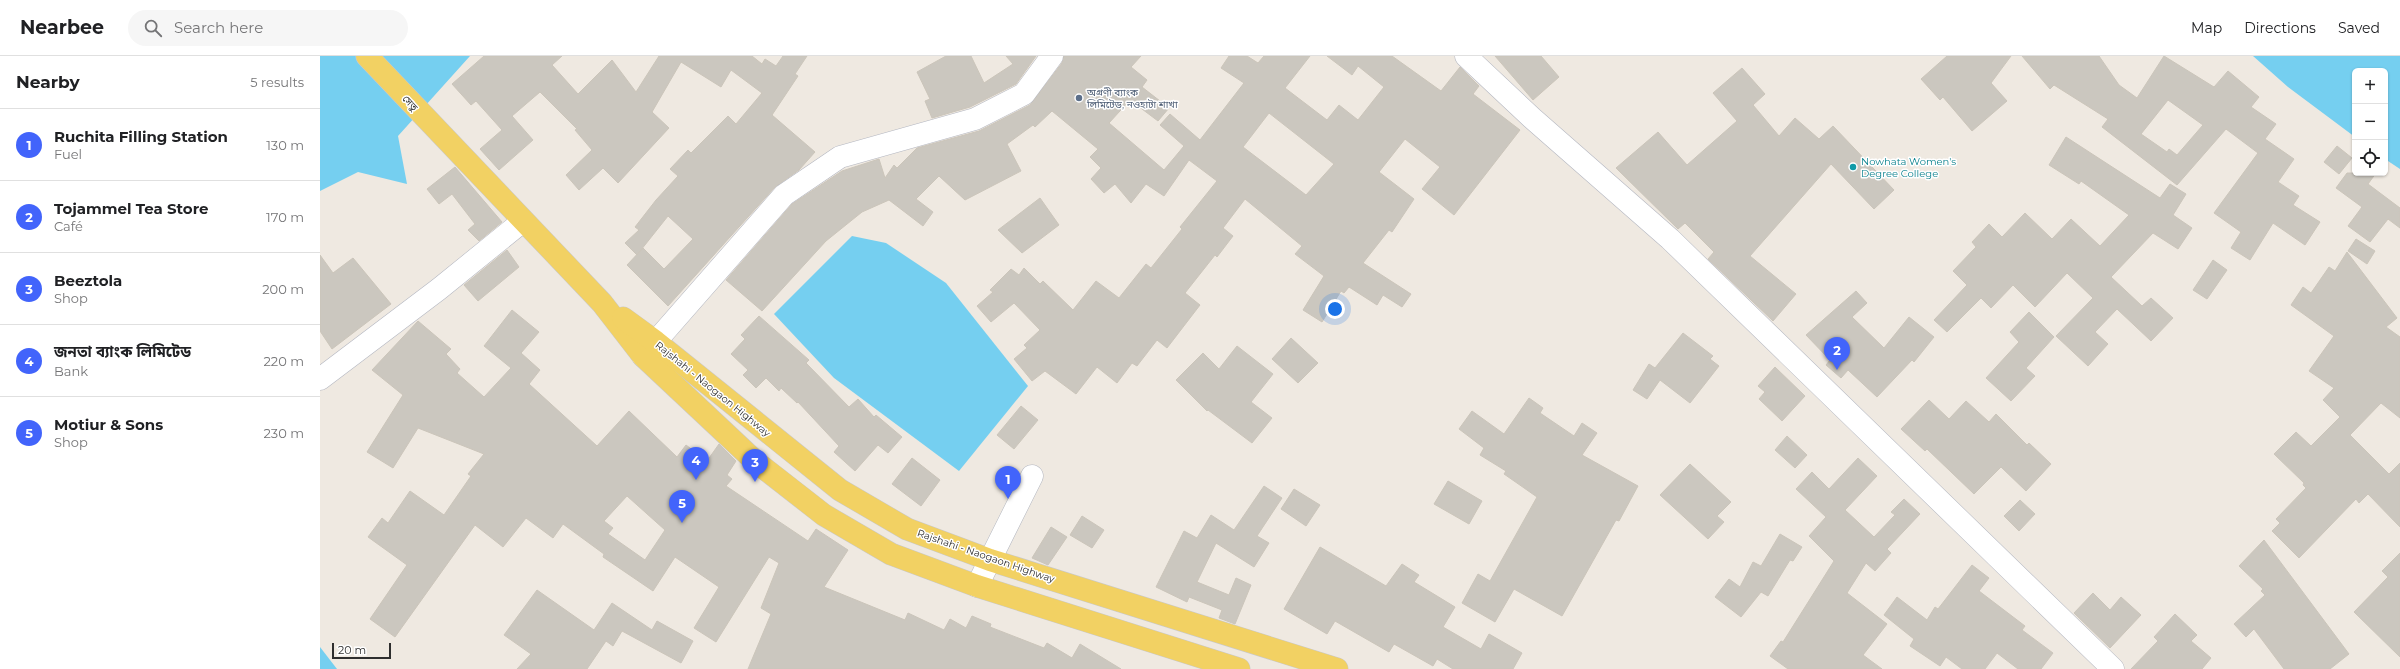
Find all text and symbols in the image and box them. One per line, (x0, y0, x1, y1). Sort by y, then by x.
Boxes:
search box (128, 10, 408, 46)
text: Nearbee (20, 16, 104, 39)
icon: search (142, 17, 164, 39)
text: Search here (174, 18, 263, 37)
text: Map (2191, 19, 2222, 37)
text: Directions (2244, 19, 2316, 37)
text: Saved (2338, 19, 2380, 37)
map controls (2352, 68, 2388, 176)
button: + (2352, 68, 2388, 104)
text: Nearby (16, 72, 80, 92)
text: 5 results (250, 74, 304, 90)
place label: অগ্রণী ব্যাংক লিমিটেড, নওহাটা শাখা (1086, 86, 1178, 111)
street label: সেতু (399, 92, 421, 114)
marker: অগ্রণী ব্যাংক লিমিটেড, নওহাটা শাখা (1074, 93, 1084, 103)
button: − (2352, 104, 2388, 140)
text: Ruchita Filling Station (54, 127, 228, 146)
text: 1 (26, 137, 32, 153)
text: 130 m (266, 137, 304, 153)
button: locate (2352, 140, 2388, 176)
text: Fuel (54, 146, 82, 162)
place label: Nowhata Women's Degree College (1861, 155, 1956, 180)
marker: Nowhata Women's Degree College (1848, 162, 1858, 172)
text: Tojammel Tea Store (54, 199, 208, 218)
text: 2 (25, 209, 33, 225)
text: 170 m (266, 209, 304, 225)
text: Café (54, 218, 83, 234)
text: Beeztola (54, 271, 122, 290)
text: 3 (25, 281, 33, 297)
text: 200 m (262, 281, 304, 297)
text: Shop (54, 290, 88, 306)
your location (1325, 299, 1345, 319)
pin: 2 (1824, 337, 1850, 370)
street label: Rajshahi - Naogaon Highway (653, 338, 774, 440)
text: জনতা ব্যাংক লিমিটেড (54, 342, 191, 361)
text: 4 (25, 353, 33, 369)
text: 220 m (263, 353, 304, 369)
text: Bank (54, 363, 88, 379)
text: Motiur & Sons (54, 415, 163, 434)
text: 5 (25, 425, 33, 441)
text: 230 m (263, 425, 304, 441)
text: Shop (54, 434, 88, 450)
pin: 4 (683, 447, 709, 480)
pin: 3 (742, 449, 768, 482)
pin: 1 (995, 466, 1021, 499)
pin: 5 (669, 490, 695, 523)
street label: Rajshahi - Naogaon Highway (916, 526, 1057, 586)
scale bar (332, 641, 391, 660)
text: 20 m (338, 643, 366, 657)

